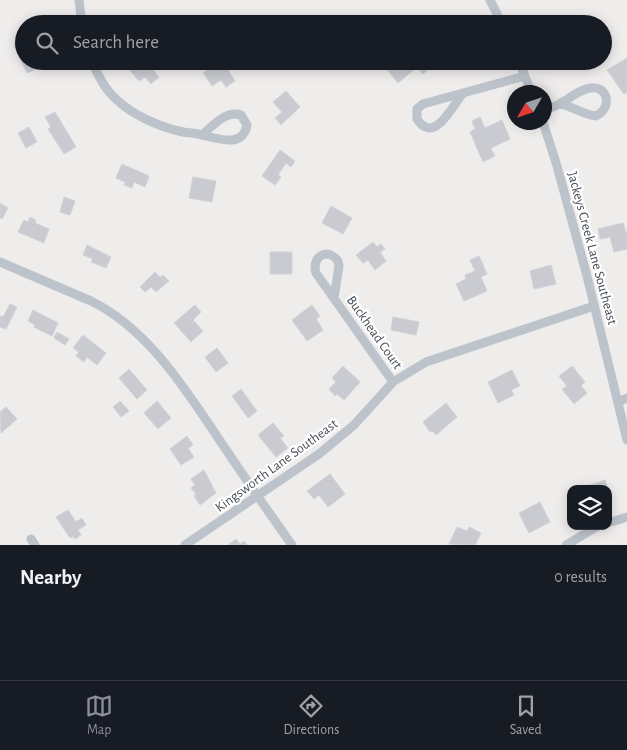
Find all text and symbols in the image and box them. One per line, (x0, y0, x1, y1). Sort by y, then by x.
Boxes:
search box (15, 15, 612, 70)
icon: search (33, 29, 61, 57)
text: Search here (73, 33, 159, 52)
north arrow (507, 85, 552, 130)
street label: Jackeys Creek Lane Southeast (565, 170, 619, 327)
street label: Buckhead Court (344, 293, 405, 372)
street label: Kingsworth Lane Southeast (213, 416, 341, 515)
map controls (567, 485, 612, 530)
button: layers (567, 485, 612, 530)
text: Nearby (20, 567, 81, 588)
text: 0 results (554, 569, 607, 585)
tab: Map (85, 692, 113, 739)
tab: Directions (284, 692, 339, 739)
tab: Saved (510, 692, 542, 739)

